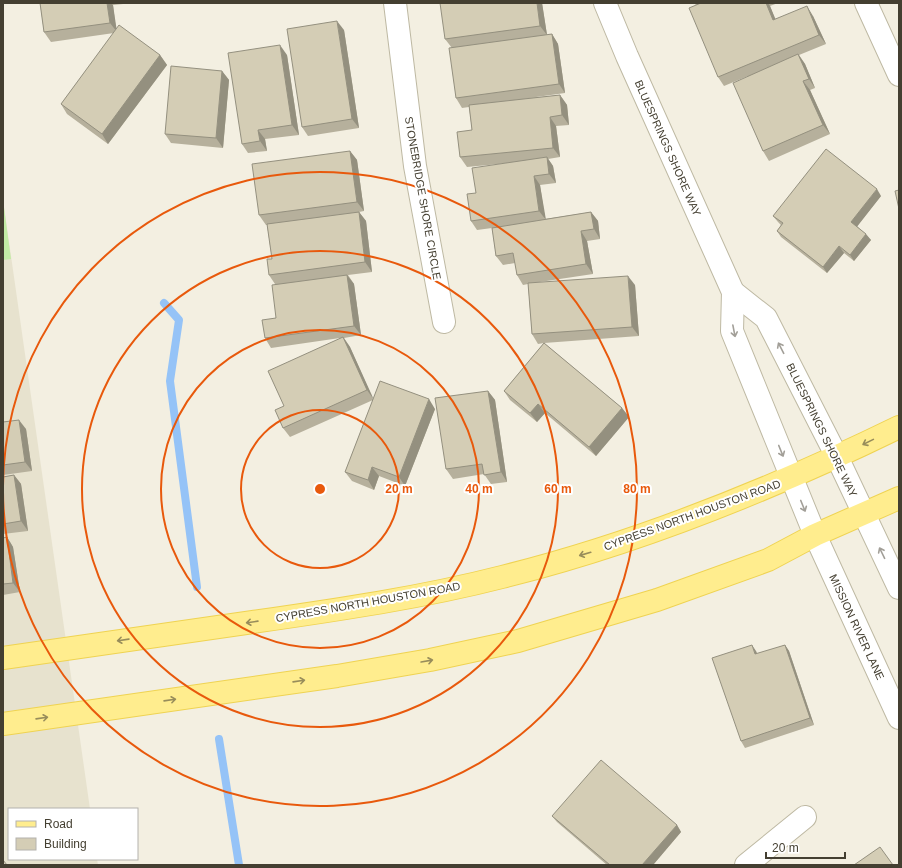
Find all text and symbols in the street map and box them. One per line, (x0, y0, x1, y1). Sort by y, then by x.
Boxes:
street label: BLUESPRINGS SHORE WAY (633, 78, 704, 218)
street label: STONEBRIDGE SHORE CIRCLE (403, 115, 443, 281)
one-way arrow (730, 324, 738, 337)
one-way arrow (777, 342, 785, 354)
street label: BLUESPRINGS SHORE WAY (784, 361, 860, 499)
one-way arrow (862, 439, 874, 446)
one-way arrow (778, 445, 786, 457)
street label: CYPRESS NORTH HOUSTON ROAD (602, 477, 782, 553)
centre of rings (313, 482, 327, 496)
text: 20 m (385, 482, 413, 496)
text: 40 m (465, 482, 493, 496)
text: 60 m (544, 482, 572, 496)
text: 80 m (623, 482, 651, 496)
one-way arrow (800, 500, 808, 512)
one-way arrow (878, 548, 885, 560)
one-way arrow (578, 550, 591, 558)
street label: MISSION RIVER LANE (827, 572, 887, 682)
street label: CYPRESS NORTH HOUSTON ROAD (275, 580, 461, 624)
one-way arrow (246, 618, 259, 626)
one-way arrow (117, 636, 130, 644)
one-way arrow (420, 656, 433, 664)
one-way arrow (292, 677, 305, 685)
one-way arrow (163, 696, 176, 704)
one-way arrow (35, 714, 48, 722)
legend (8, 808, 138, 860)
text: Road (44, 817, 73, 831)
scale bar (766, 834, 845, 860)
text: Building (44, 837, 87, 851)
text: 20 m (772, 841, 799, 855)

